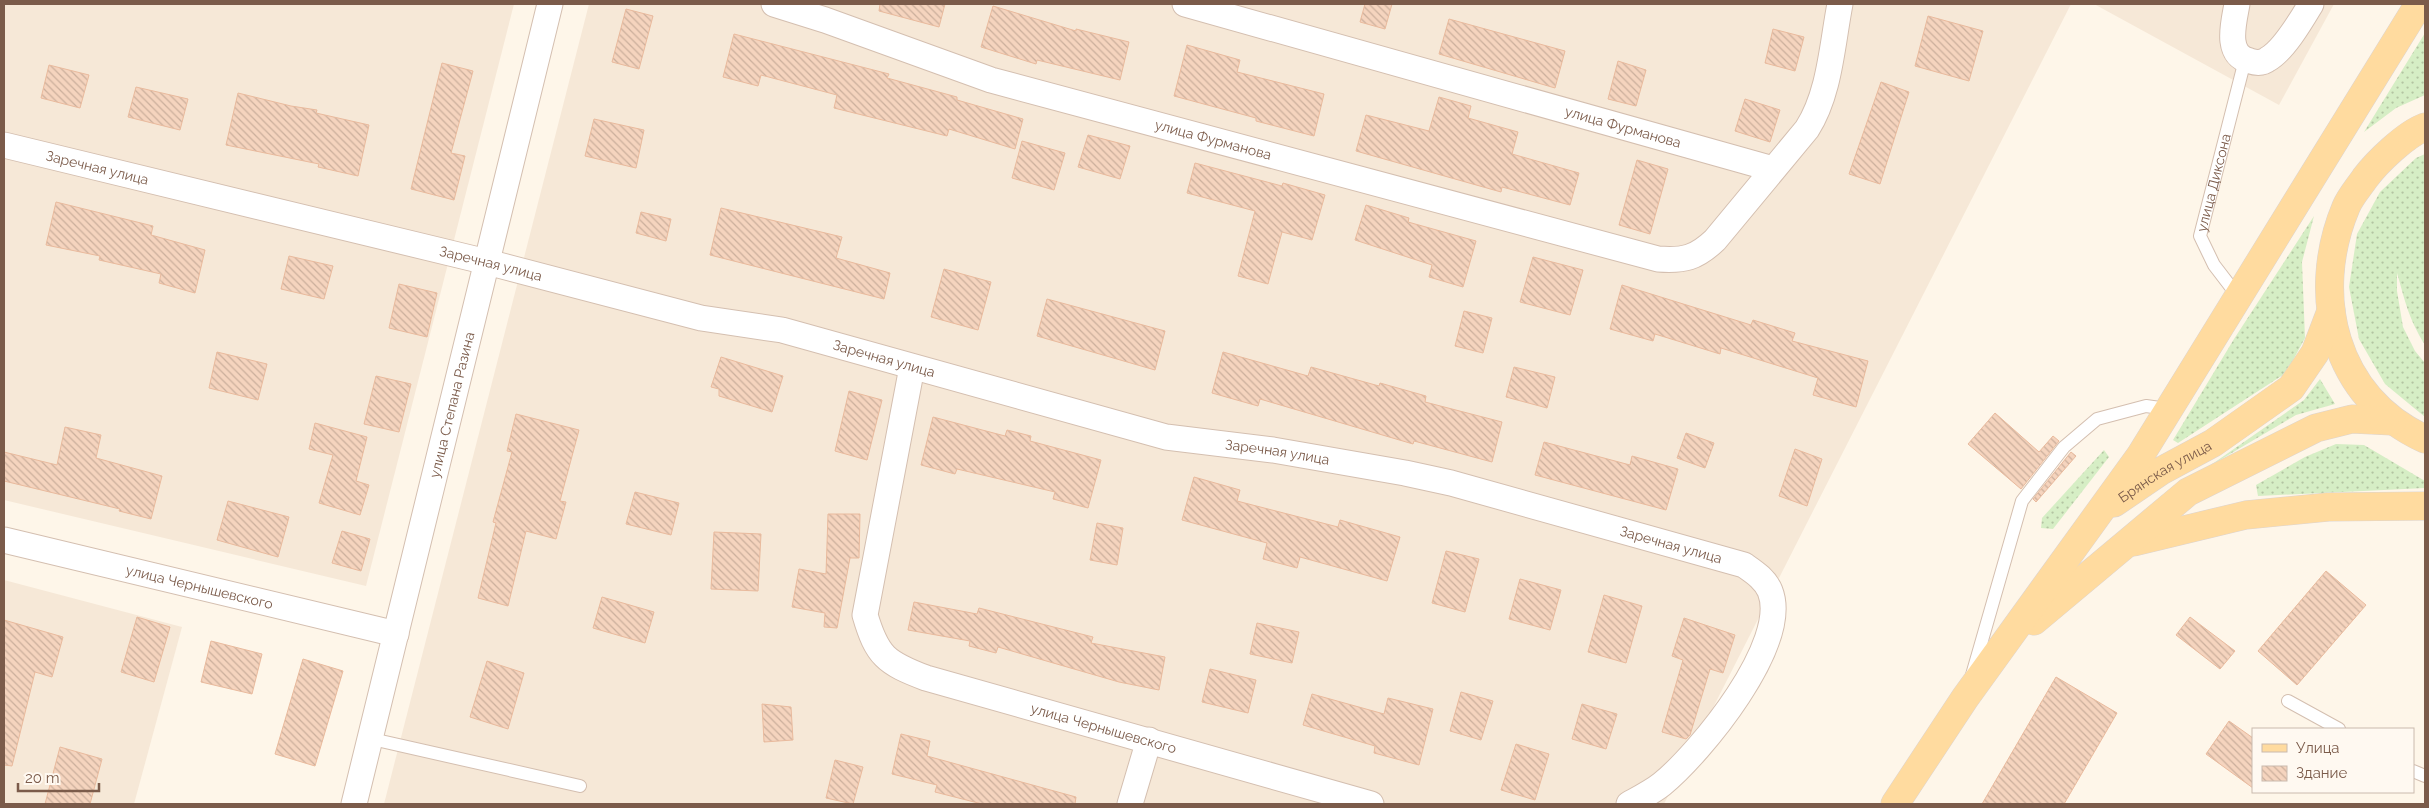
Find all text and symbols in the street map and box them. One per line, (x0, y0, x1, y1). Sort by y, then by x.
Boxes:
street label: улица Фурманова (1563, 103, 1683, 151)
street label: улица Фурманова (1153, 116, 1273, 163)
street label: улица Диксона (2193, 132, 2234, 233)
street label: Заречная улица (44, 147, 150, 188)
street label: Заречная улица (438, 243, 544, 284)
street label: улица Степана Разина (426, 330, 477, 479)
street label: Заречная улица (831, 337, 937, 380)
street label: Заречная улица (1224, 436, 1331, 468)
street label: Брянская улица (2115, 437, 2214, 506)
street label: Заречная улица (1618, 523, 1724, 566)
street label: улица Чернышевского (124, 562, 275, 612)
street label: улица Чернышевского (1029, 700, 1178, 756)
legend (2252, 728, 2414, 793)
text: Улица (2296, 739, 2340, 757)
scale bar (18, 760, 99, 792)
text: Здание (2296, 764, 2348, 782)
text: 20 m (25, 769, 60, 787)

